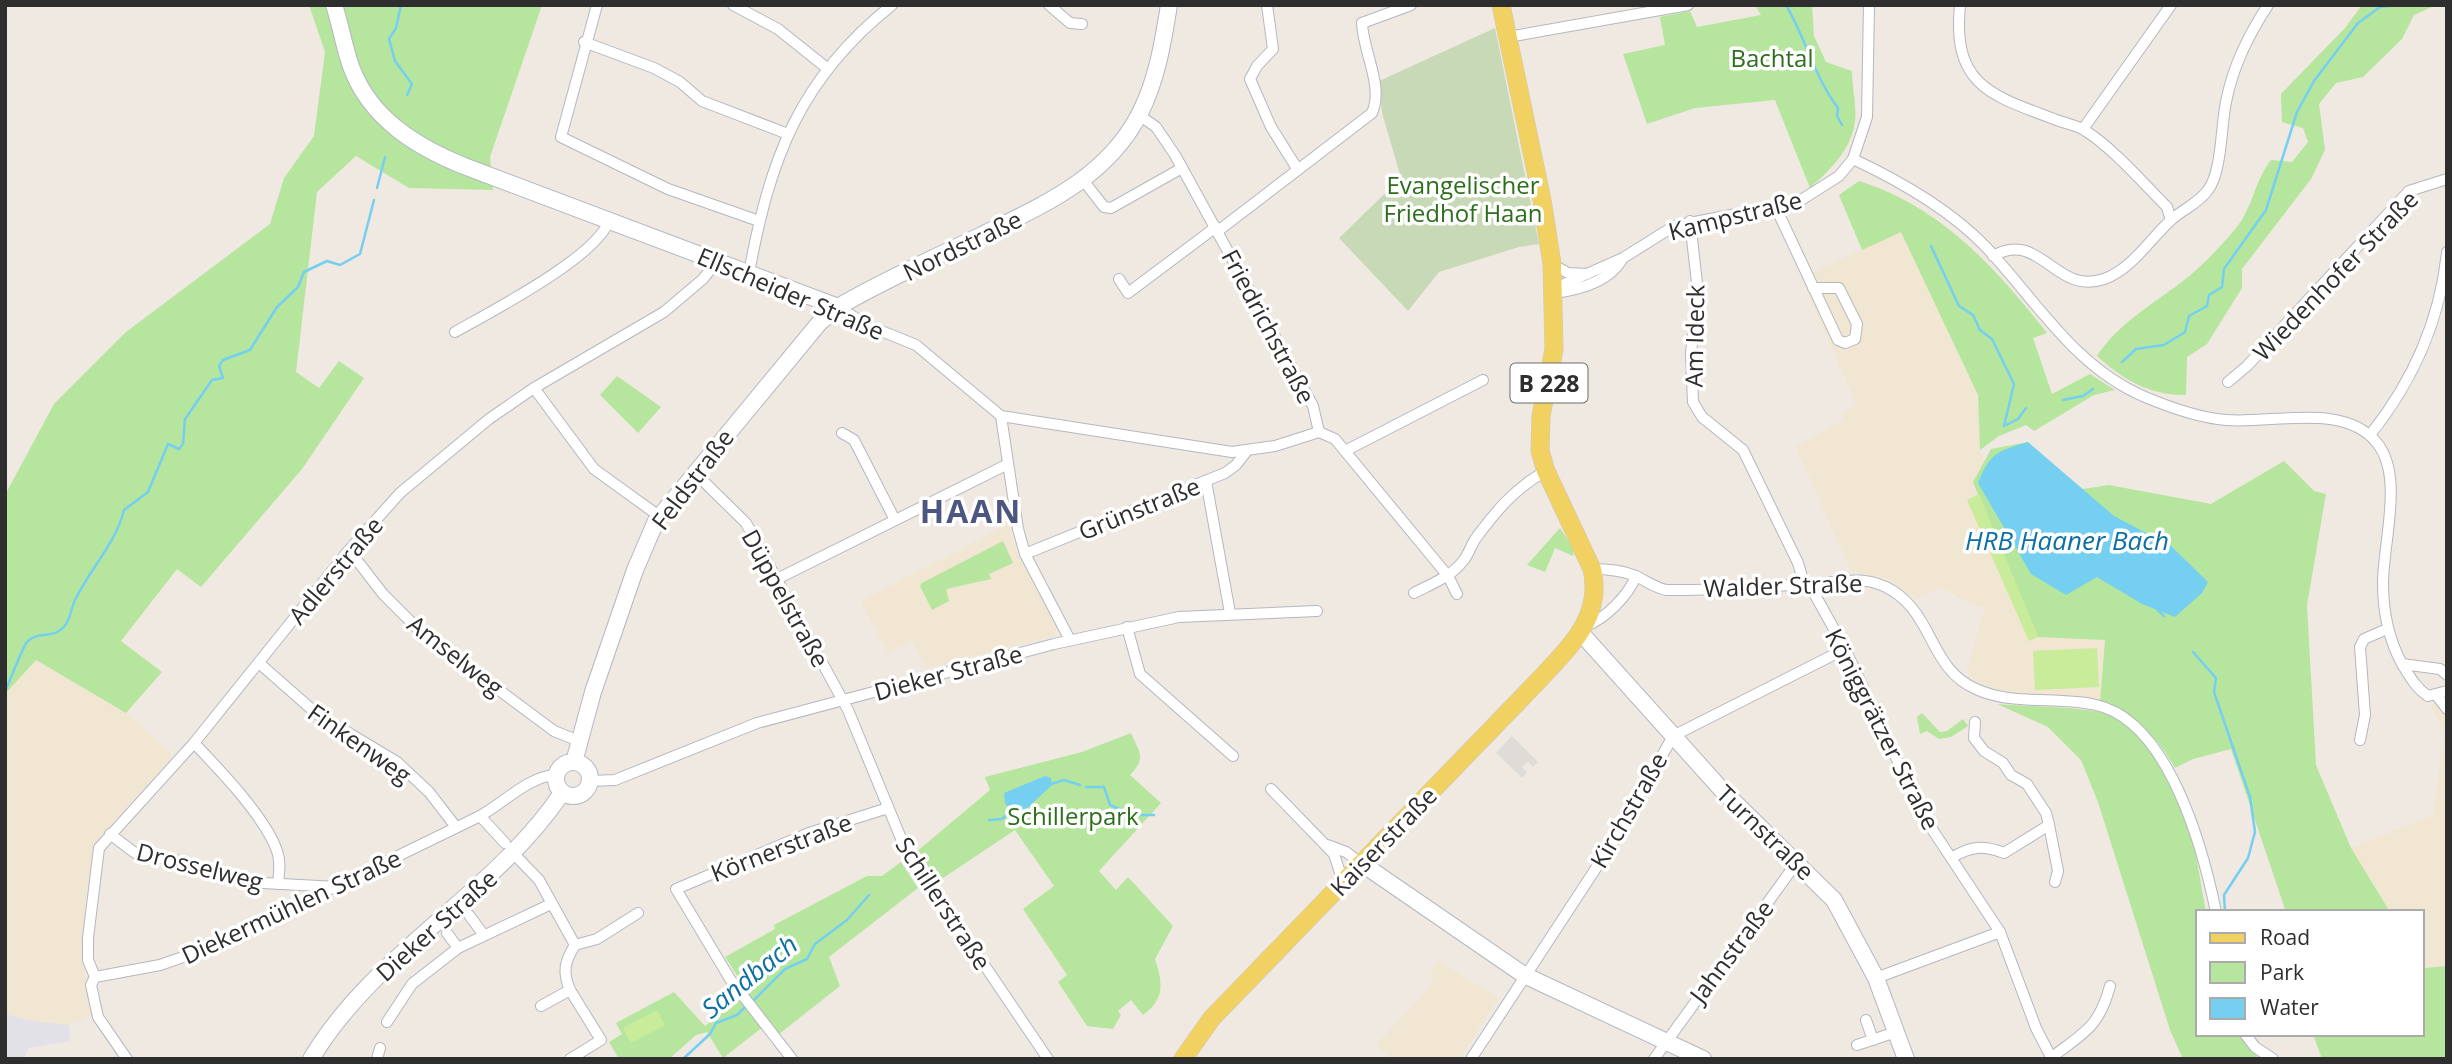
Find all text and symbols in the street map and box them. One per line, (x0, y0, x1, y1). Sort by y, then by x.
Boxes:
park label: Bachtal (1730, 41, 1814, 74)
park label: Evangelischer Friedhof Haan (1384, 168, 1542, 229)
street label: Kampstraße (1665, 182, 1805, 248)
street label: Wiedenhofer Straße (2245, 183, 2425, 367)
street label: Nordstraße (897, 202, 1027, 288)
street label: Ellscheider Straße (692, 239, 890, 347)
street label: Friedrichstraße (1215, 243, 1323, 409)
street label: Am Ideck (1677, 284, 1711, 388)
road number: B 228 (1510, 364, 1588, 402)
street label: Feldstraße (643, 422, 741, 536)
street label: Grünstraße (1073, 469, 1205, 547)
district label: HAAN (920, 489, 1022, 532)
street label: Adlerstraße (280, 509, 390, 631)
water label: HRB Haaner Bach (1965, 522, 2169, 558)
street label: Düppelstraße (735, 523, 837, 673)
street label: Walder Straße (1703, 566, 1863, 604)
street label: Amselweg (401, 607, 511, 703)
street label: Königgrätzer Straße (1818, 623, 1948, 835)
street label: Dieker Straße (870, 636, 1026, 708)
street label: Finkenweg (302, 695, 418, 791)
street label: Kirchstraße (1582, 746, 1674, 874)
street label: Turnstraße (1710, 777, 1822, 887)
street label: Kaiserstraße (1322, 779, 1444, 903)
park label: Schillerpark (1007, 799, 1139, 832)
street label: Körnerstraße (706, 805, 856, 889)
street label: Schillerstraße (889, 830, 999, 976)
street label: Drosselweg (133, 834, 267, 898)
street label: Diekermühlen Straße (176, 841, 406, 971)
street label: Dieker Straße (368, 862, 504, 988)
street label: Jahnstraße (1680, 893, 1781, 1011)
legend (2196, 910, 2424, 1036)
text: Road (2260, 923, 2310, 951)
water label: Sandbach (693, 926, 805, 1026)
text: Park (2260, 958, 2304, 986)
text: Water (2260, 993, 2319, 1021)

